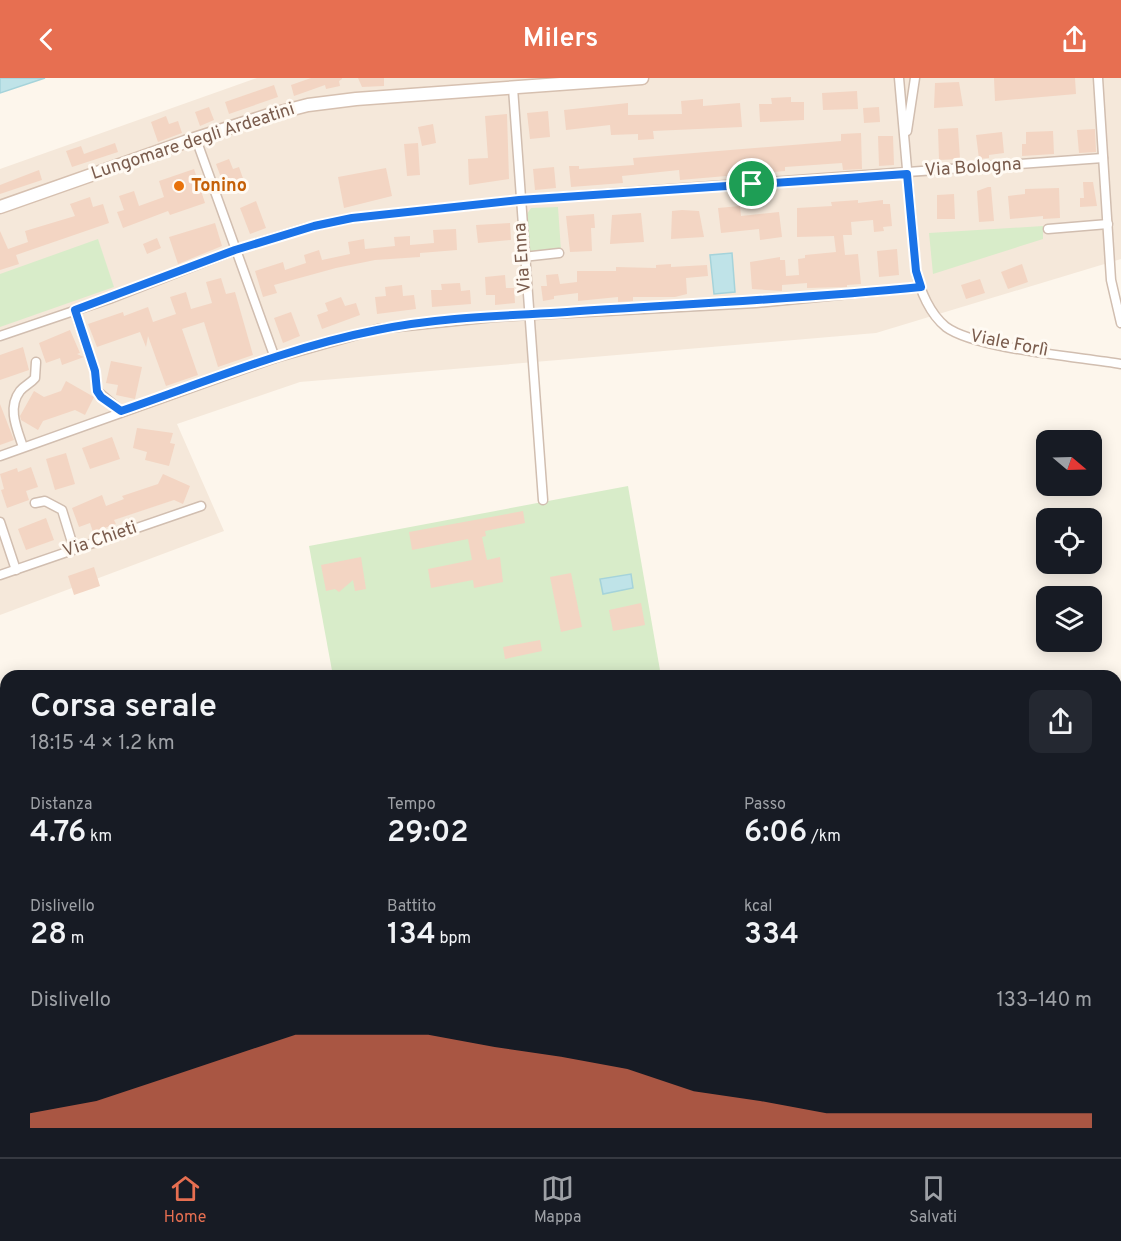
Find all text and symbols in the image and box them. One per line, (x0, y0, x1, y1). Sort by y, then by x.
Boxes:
text: Milers (523, 22, 598, 56)
icon: back (30, 23, 63, 56)
icon: share (1058, 23, 1091, 56)
street label: Lungomare degli Ardeatini (88, 98, 298, 186)
street label: Via Bologna (924, 153, 1022, 183)
pin (726, 158, 777, 209)
icon: arrive (735, 167, 768, 200)
place label: Tonino (191, 175, 247, 198)
marker: Tonino (172, 179, 186, 193)
street label: Via Enna (509, 222, 537, 294)
street label: Viale Forlì (968, 325, 1050, 363)
north arrow (1036, 430, 1102, 496)
map controls (1036, 430, 1102, 652)
button: locate (1036, 508, 1102, 574)
street label: Via Chieti (60, 517, 140, 563)
button: layers (1036, 586, 1102, 652)
text: Corsa serale (30, 687, 217, 729)
button: share (1029, 690, 1092, 753)
text: 18:15 · 4 × 1.2 km (30, 731, 175, 757)
text: Distanza (30, 795, 92, 815)
text: Tempo (387, 795, 436, 815)
text: Passo (744, 795, 786, 815)
text: 4.76 (30, 815, 86, 852)
text: 29:02 (387, 815, 469, 852)
text: 6:06 (744, 815, 807, 852)
text: km (86, 827, 112, 847)
text: /km (807, 827, 841, 847)
text: Dislivello (30, 897, 95, 917)
text: Battito (387, 897, 436, 917)
text: kcal (744, 897, 772, 917)
text: 28 (30, 917, 67, 954)
text: 134 (387, 917, 436, 954)
text: 334 (744, 917, 799, 954)
text: m (67, 929, 84, 949)
text: bpm (436, 929, 471, 949)
text: Dislivello (30, 988, 111, 1014)
text: 133–140 m (996, 988, 1092, 1014)
tab: Home (164, 1172, 206, 1228)
tab: Mappa (534, 1172, 582, 1228)
tab: Salvati (909, 1172, 957, 1228)

